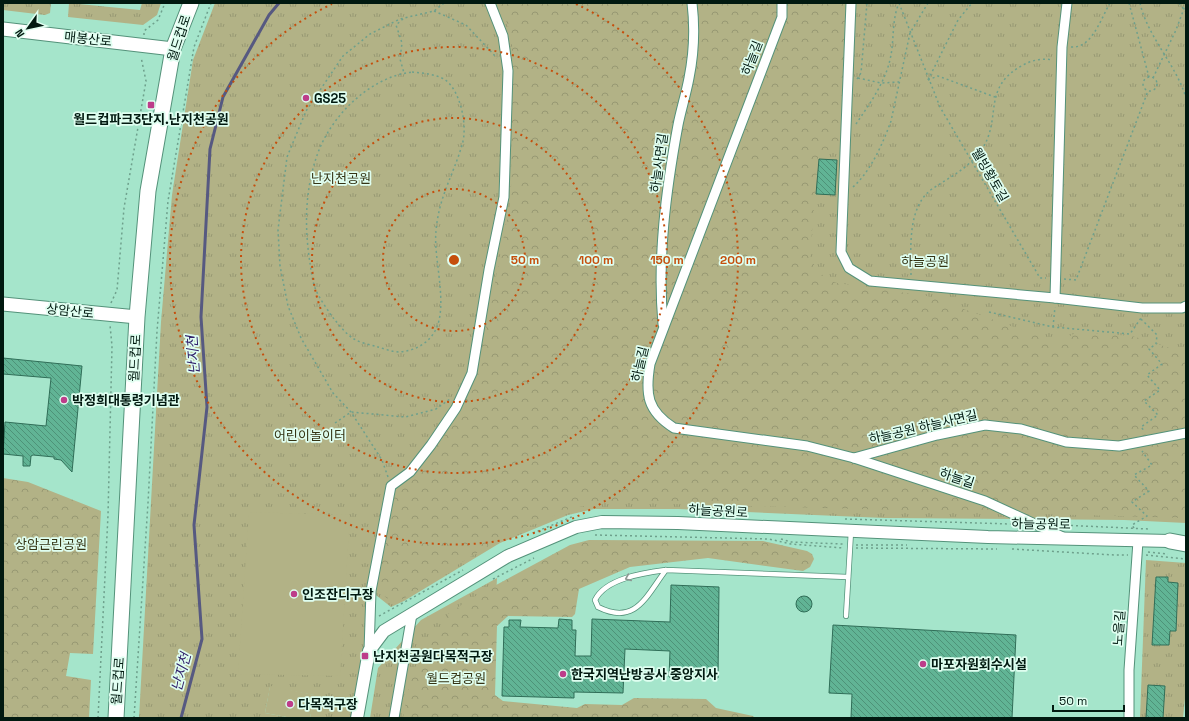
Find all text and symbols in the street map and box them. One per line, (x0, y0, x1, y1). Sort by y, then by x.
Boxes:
north arrow (8, 8, 48, 48)
street label: 월드컵로 (164, 13, 194, 63)
text: N (12, 27, 27, 40)
street label: 매봉산로 (63, 28, 113, 50)
street label: 하늘길 (738, 38, 766, 78)
place label: GS25 (314, 90, 346, 107)
marker: GS25 (301, 93, 311, 103)
marker: 월드컵파크3단지.난지천공원 (146, 100, 156, 110)
place label: 월드컵파크3단지.난지천공원 (73, 111, 229, 128)
street label: 하늘사면길 (646, 132, 672, 194)
street label: 웰빙황토길 (968, 145, 1012, 205)
park label: 난지천공원 (311, 170, 371, 187)
text: 50 m (511, 252, 539, 268)
text: 100 m (579, 252, 613, 268)
text: 150 m (650, 252, 684, 268)
text: 200 m (720, 252, 756, 268)
centre of rings (447, 253, 461, 267)
park label: 하늘공원 (901, 253, 949, 270)
street label: 상암산로 (45, 300, 95, 322)
street label: 월드컵로 (125, 334, 145, 382)
water label: 난지천 (183, 334, 203, 375)
street label: 하늘길 (628, 345, 652, 383)
place label: 박정희대통령기념관 (72, 392, 180, 409)
marker: 박정희대통령기념관 (59, 395, 69, 405)
street label: 하늘공원 하늘사면길 (867, 406, 979, 448)
park label: 어린이놀이터 (274, 427, 346, 444)
street label: 하늘길 (937, 464, 977, 492)
street label: 하늘공원로 (688, 501, 748, 521)
street label: 하늘공원로 (1011, 515, 1071, 533)
park label: 상암근린공원 (15, 536, 87, 553)
one-way arrow (625, 573, 632, 581)
place label: 인조잔디구장 (302, 586, 374, 603)
marker: 인조잔디구장 (289, 589, 299, 599)
street label: 노을길 (1109, 610, 1129, 646)
place label: 난지천공원다목적구장 (373, 648, 493, 665)
water label: 난지천 (167, 650, 195, 693)
marker: 난지천공원다목적구장 (360, 651, 370, 661)
place label: 마포자원회수시설 (931, 656, 1027, 673)
street label: 월드컵로 (108, 657, 128, 705)
marker: 마포자원회수시설 (918, 659, 928, 669)
place label: 한국지역난방공사 중앙지사 (571, 666, 718, 683)
marker: 한국지역난방공사 중앙지사 (558, 669, 568, 679)
park label: 월드컵공원 (426, 670, 486, 687)
scale bar (1053, 687, 1124, 713)
text: 50 m (1059, 693, 1087, 709)
place label: 다목적구장 (298, 696, 358, 713)
marker: 다목적구장 (285, 699, 295, 709)

